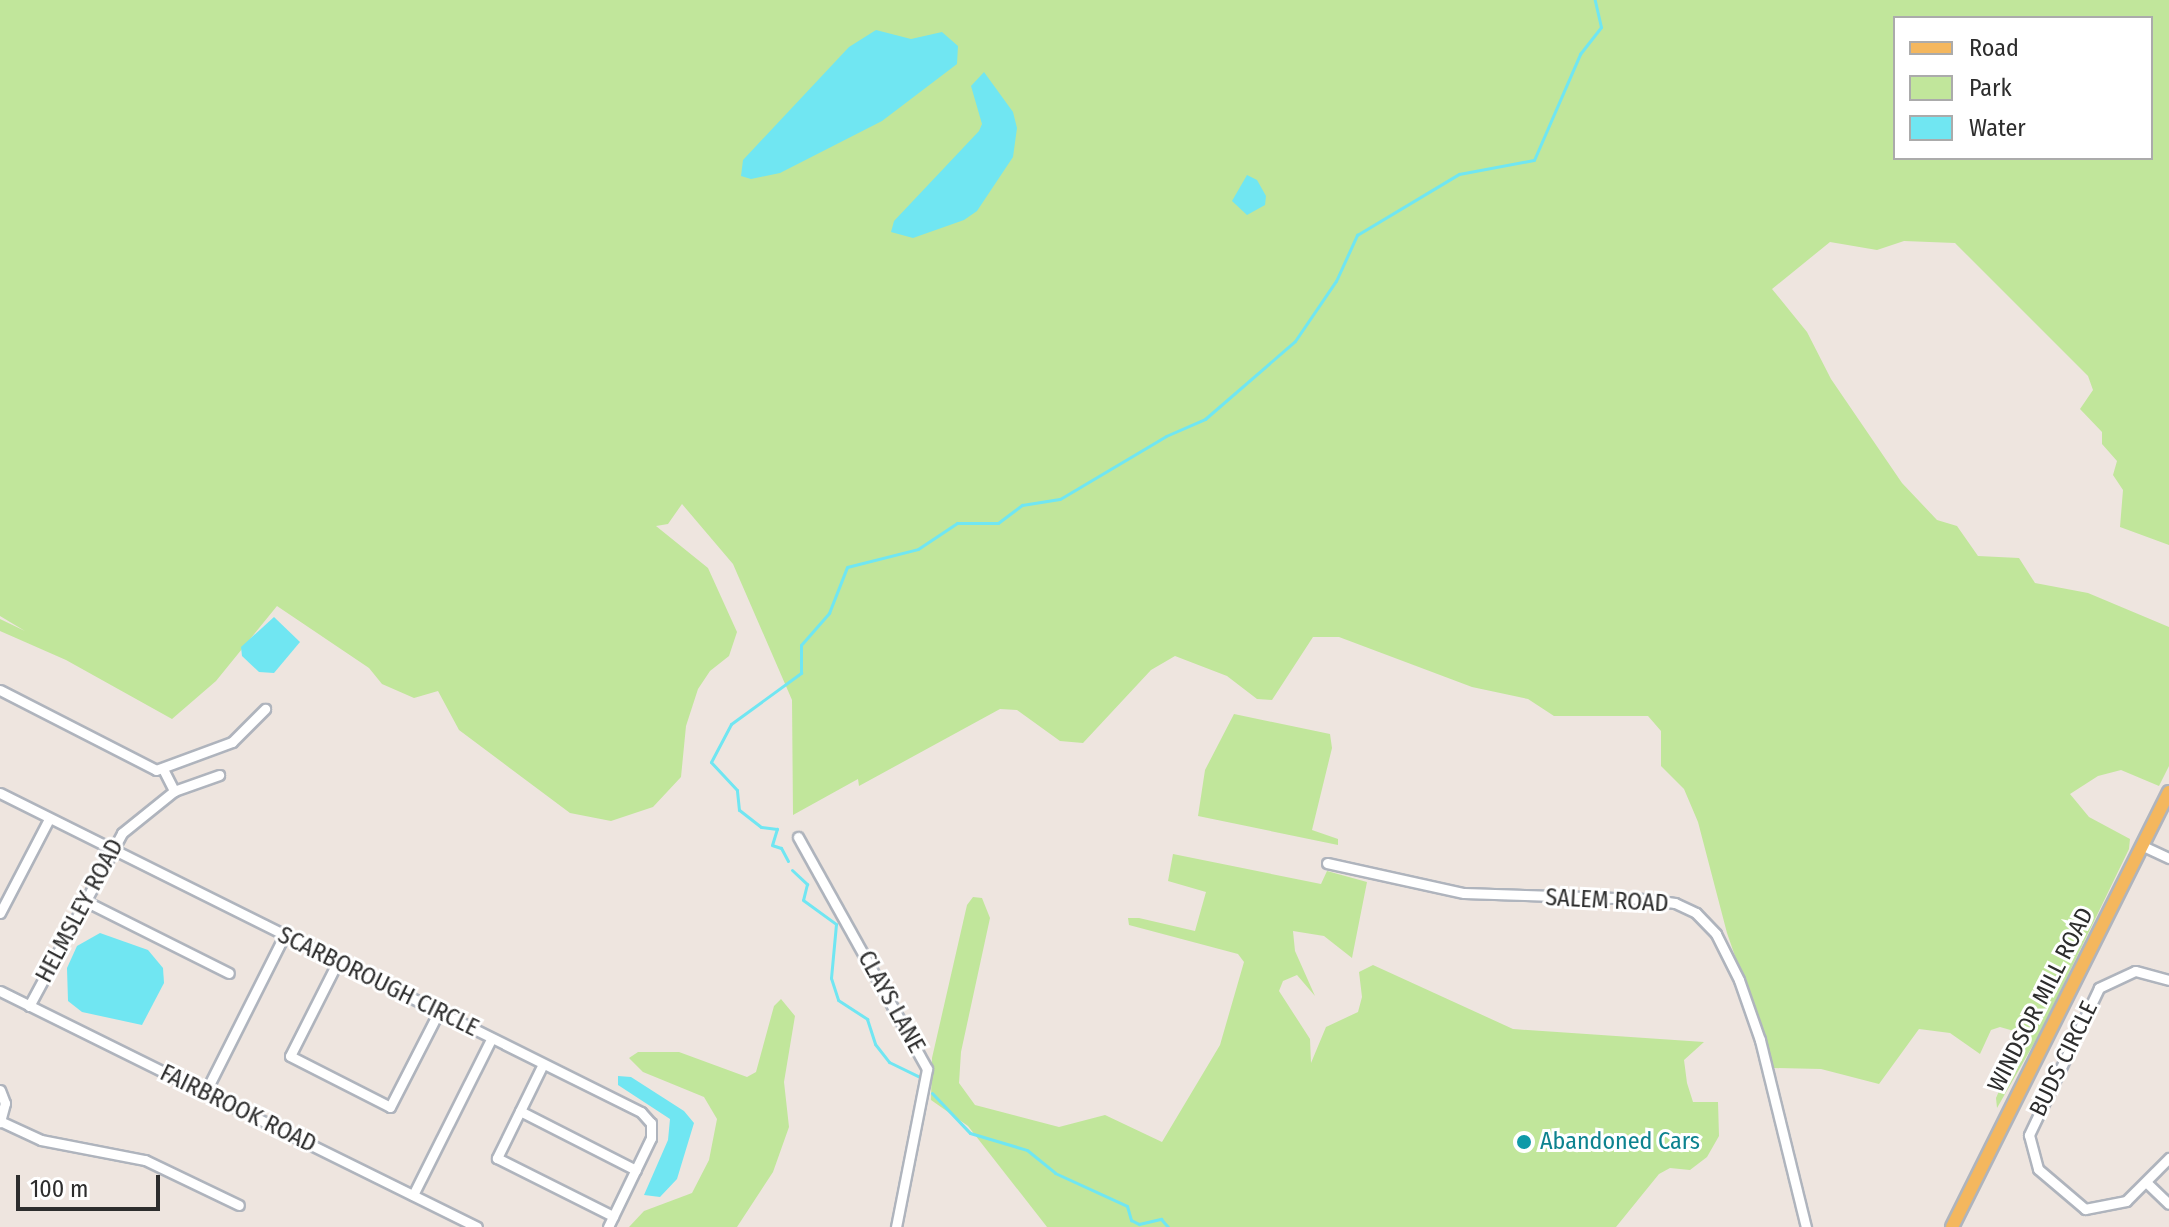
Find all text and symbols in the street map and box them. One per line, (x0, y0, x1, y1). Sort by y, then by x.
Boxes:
legend (1893, 16, 2153, 160)
text: Road (1969, 34, 2019, 62)
text: Park (1969, 74, 2012, 102)
text: Water (1969, 114, 2026, 142)
street label: HELMSLEY ROAD (30, 834, 130, 988)
street label: SALEM ROAD (1545, 883, 1669, 919)
street label: WINDSOR MILL ROAD (1982, 903, 2100, 1097)
street label: SCARBOROUGH CIRCLE (273, 921, 483, 1043)
street label: CLAYS LANE (851, 946, 931, 1058)
street label: BUDS CIRCLE (2024, 997, 2104, 1121)
street label: FAIRBROOK ROAD (155, 1059, 321, 1159)
place label: Abandoned Cars (1540, 1128, 1700, 1156)
marker: Abandoned Cars (1515, 1133, 1533, 1151)
scale bar (20, 1159, 164, 1209)
text: 100 m (30, 1175, 88, 1203)

